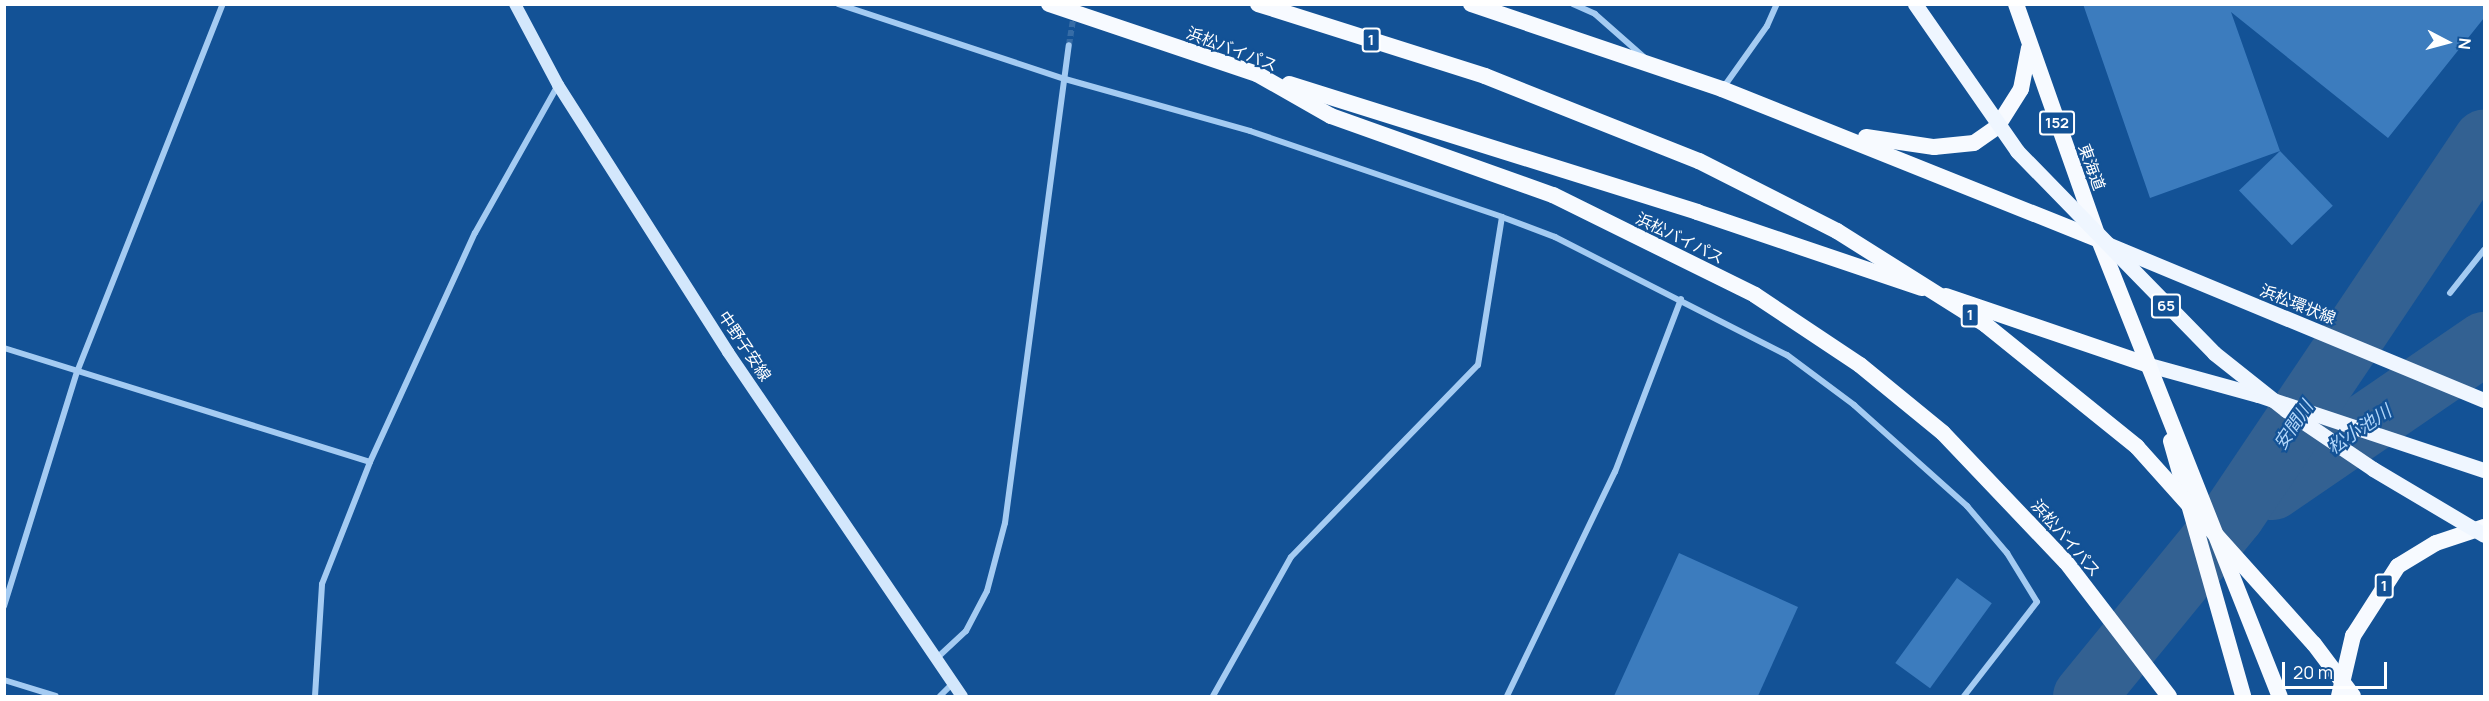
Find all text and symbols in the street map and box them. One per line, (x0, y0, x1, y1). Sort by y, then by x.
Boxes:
north arrow (2417, 12, 2477, 72)
street label: 浜松バイパス (1184, 23, 1280, 75)
road number: 1 (1360, 28, 1382, 52)
text: N (2453, 37, 2476, 51)
road number: 152 (2039, 111, 2075, 135)
street label: 東海道 (2075, 141, 2109, 193)
street label: 浜松バイパス (1633, 208, 1727, 268)
street label: 浜松環状線 (2257, 280, 2339, 328)
road number: 65 (2150, 294, 2182, 318)
road number: 1 (1960, 303, 1980, 327)
street label: 中野子安線 (715, 307, 775, 385)
water label: 安間川 (2269, 397, 2317, 453)
water label: 松小池川 (2323, 400, 2395, 458)
street label: 浜松バイパス (2027, 495, 2105, 581)
road number: 1 (2374, 574, 2394, 598)
scale bar (2285, 650, 2390, 688)
text: 20 m (2293, 660, 2333, 684)

